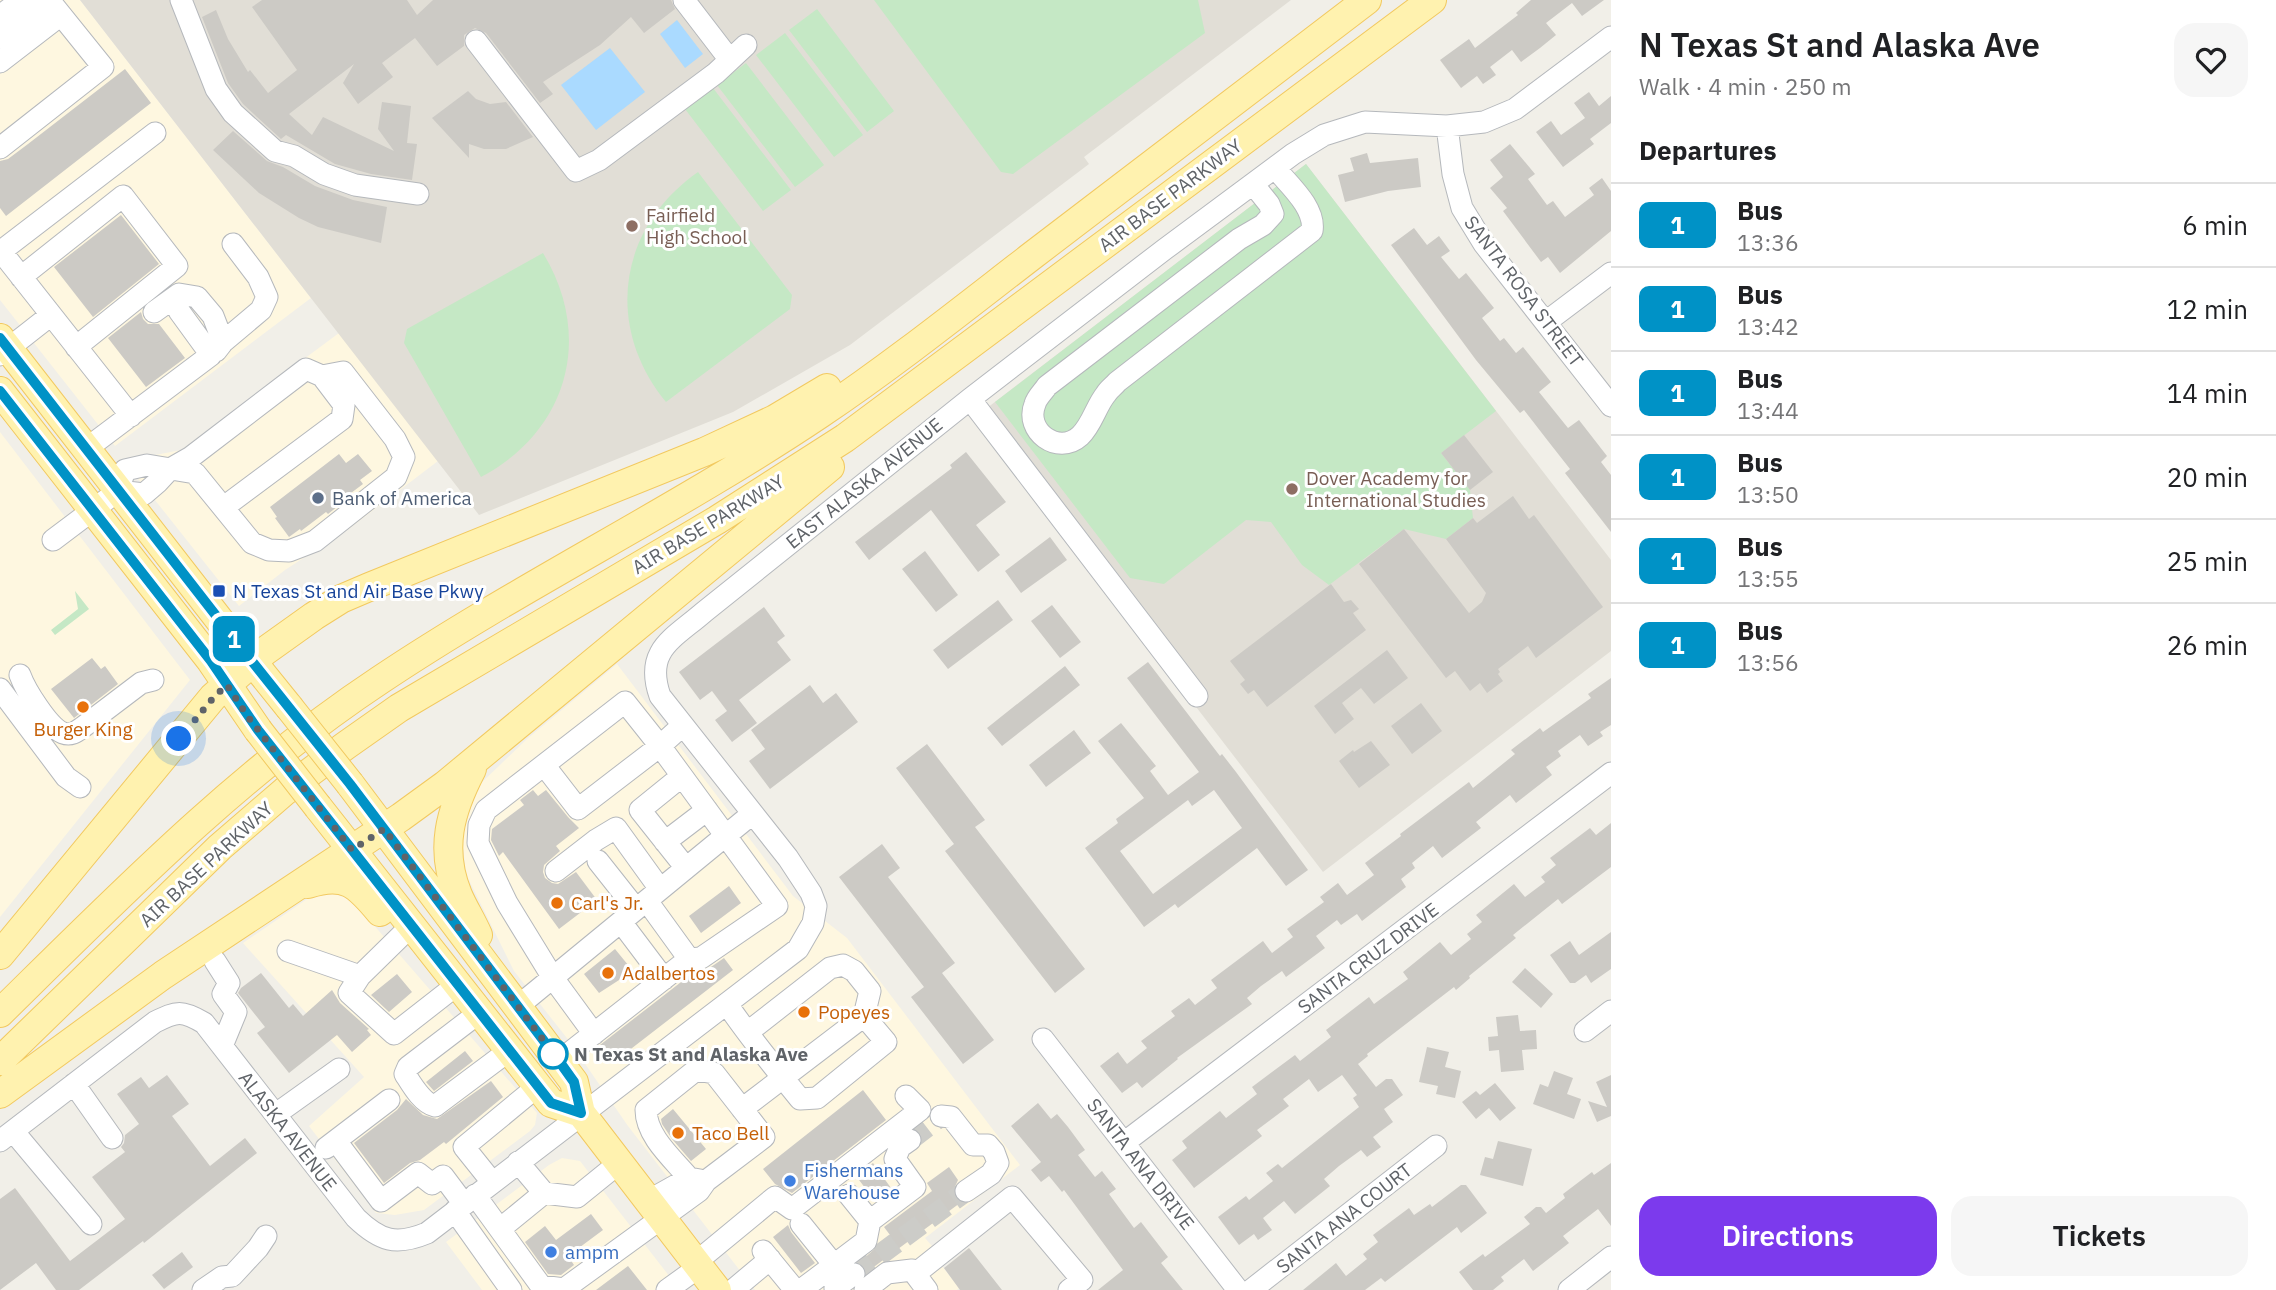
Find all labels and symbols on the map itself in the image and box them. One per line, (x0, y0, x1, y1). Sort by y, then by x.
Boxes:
street label: AIR BASE PARKWAY (1093, 133, 1247, 257)
place label: Fairfield High School (646, 203, 747, 249)
street label: SANTA ROSA STREET (1459, 211, 1589, 371)
marker: Fairfield High School (624, 218, 640, 234)
street label: EAST ALASKA AVENUE (781, 412, 947, 554)
place label: Dover Academy for International Studies (1306, 466, 1486, 512)
street label: AIR BASE PARKWAY (627, 469, 789, 579)
marker: Dover Academy for International Studies (1284, 481, 1300, 497)
place label: Bank of America (332, 486, 472, 510)
marker: Bank of America (310, 490, 326, 506)
place label: N Texas St and Air Base Pkwy (233, 579, 484, 603)
marker: N Texas St and Air Base Pkwy (211, 583, 227, 599)
line badge: 1 (211, 616, 257, 662)
marker: Burger King (75, 699, 91, 715)
place label: Burger King (33, 717, 133, 741)
your location (161, 721, 196, 756)
street label: AIR BASE PARKWAY (134, 796, 278, 932)
place label: Carl's Jr. (571, 891, 644, 915)
marker: Carl's Jr. (549, 895, 565, 911)
street label: SANTA CRUZ DRIVE (1293, 897, 1443, 1019)
place label: Adalbertos (622, 961, 716, 985)
marker: Adalbertos (600, 965, 616, 981)
place label: Popeyes (818, 1000, 890, 1024)
marker: Popeyes (796, 1004, 812, 1020)
marker: N Texas St and Alaska Ave (538, 1039, 568, 1069)
place label: N Texas St and Alaska Ave (574, 1042, 808, 1066)
street label: ALASKA AVENUE (234, 1066, 342, 1196)
street label: SANTA ANA DRIVE (1082, 1093, 1200, 1235)
place label: Taco Bell (692, 1121, 769, 1145)
marker: Taco Bell (670, 1125, 686, 1141)
street label: SANTA ANA COURT (1271, 1157, 1417, 1278)
place label: Fishermans Warehouse (804, 1158, 904, 1204)
marker: Fishermans Warehouse (782, 1173, 798, 1189)
place label: ampm (565, 1240, 619, 1264)
marker: ampm (543, 1244, 559, 1260)

